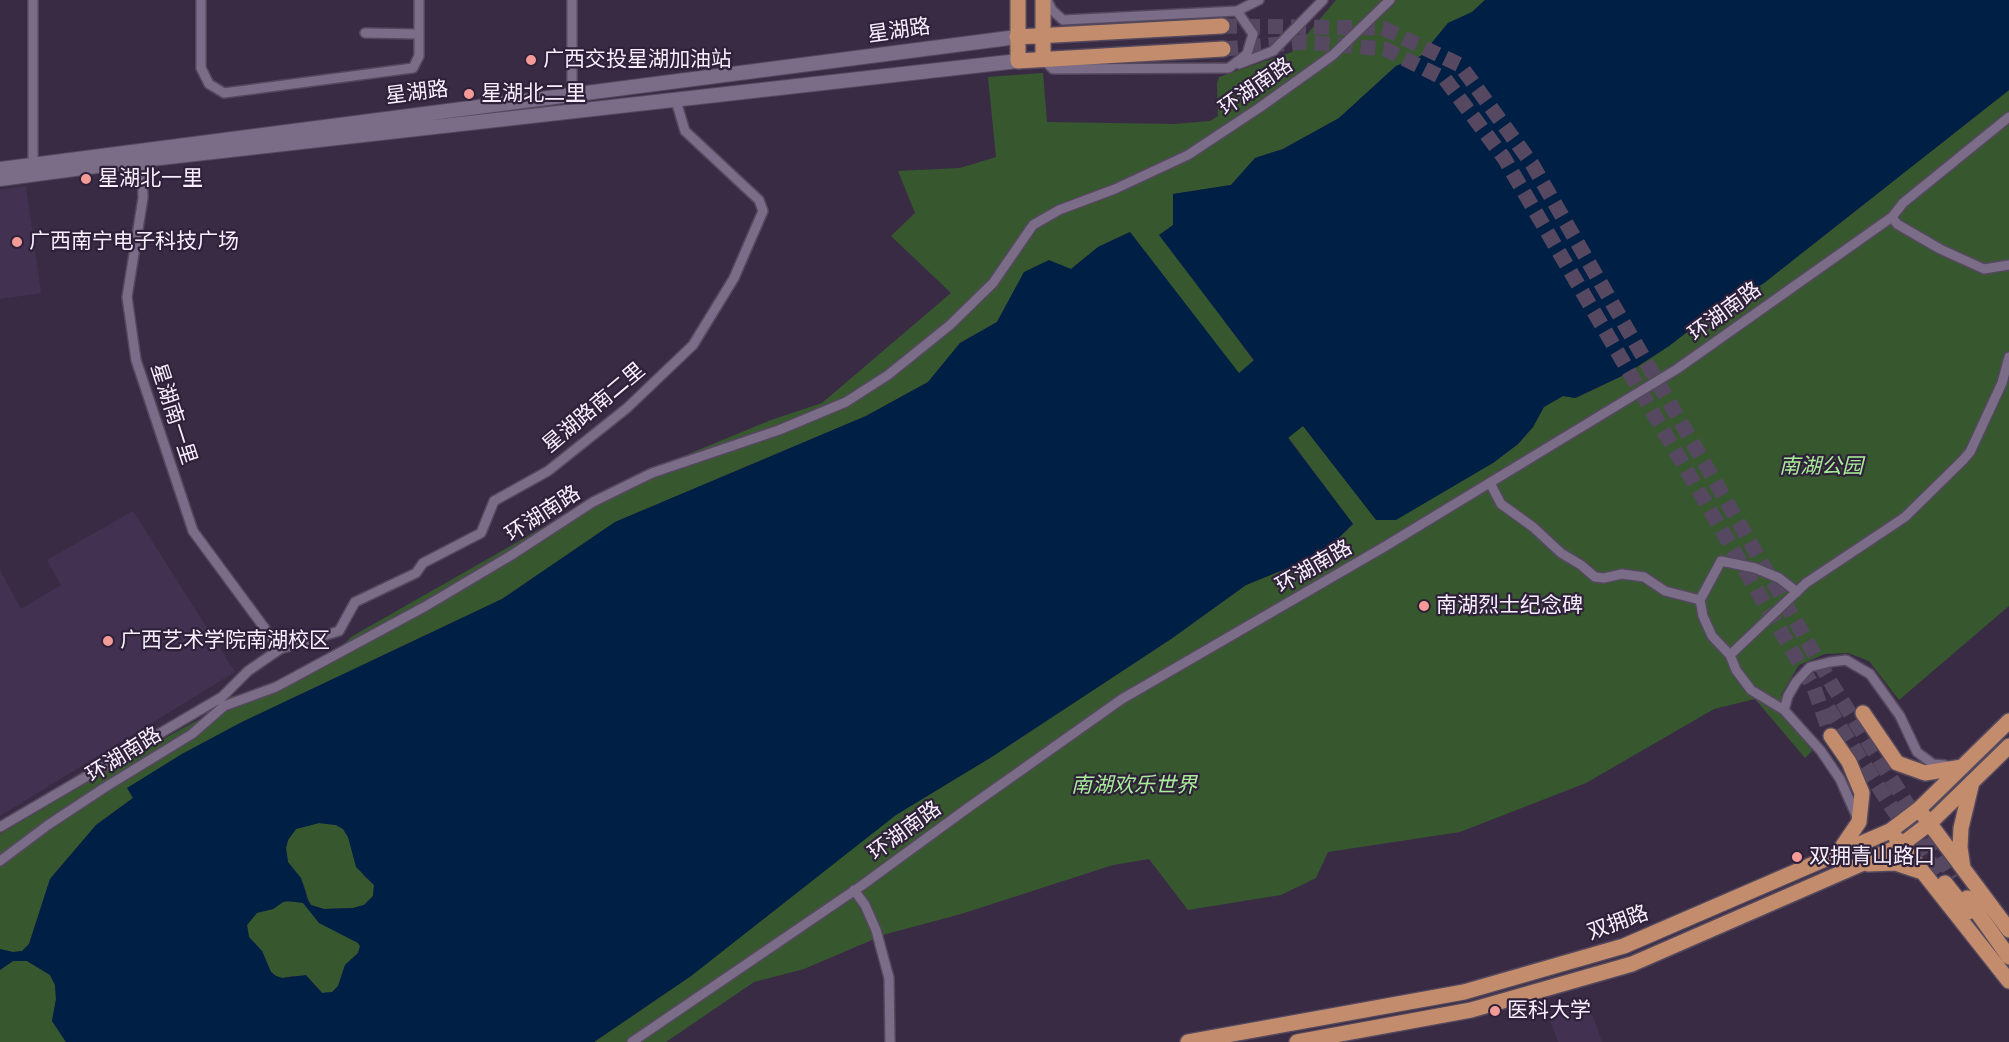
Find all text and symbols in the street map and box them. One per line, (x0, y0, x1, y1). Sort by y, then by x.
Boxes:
street label: 星湖路 (866, 14, 932, 48)
place label: 广西交投星湖加油站 (543, 47, 732, 73)
marker: 广西交投星湖加油站 (524, 53, 538, 67)
street label: 环湖南路 (1214, 53, 1298, 121)
street label: 星湖路 (384, 77, 450, 109)
place label: 星湖北二里 (481, 81, 586, 107)
marker: 星湖北二里 (462, 87, 476, 101)
place label: 星湖北一里 (98, 166, 203, 192)
marker: 星湖北一里 (79, 172, 93, 186)
place label: 广西南宁电子科技广场 (29, 229, 239, 255)
marker: 广西南宁电子科技广场 (10, 235, 24, 249)
street label: 环湖南路 (1684, 277, 1766, 347)
street label: 星湖路南二里 (538, 358, 650, 458)
street label: 星湖南一里 (145, 360, 201, 468)
park label: 南湖公园 (1779, 454, 1863, 480)
street label: 环湖南路 (501, 481, 585, 547)
street label: 环湖南路 (1271, 535, 1357, 599)
place label: 南湖烈士纪念碑 (1436, 593, 1583, 619)
marker: 南湖烈士纪念碑 (1417, 599, 1431, 613)
place label: 广西艺术学院南湖校区 (120, 628, 330, 654)
marker: 广西艺术学院南湖校区 (101, 634, 115, 648)
street label: 环湖南路 (82, 722, 166, 788)
park label: 南湖欢乐世界 (1071, 773, 1197, 799)
street label: 环湖南路 (864, 796, 946, 866)
place label: 双拥青山路口 (1809, 844, 1935, 870)
marker: 双拥青山路口 (1790, 850, 1804, 864)
street label: 双拥路 (1584, 900, 1652, 946)
place label: 医科大学 (1507, 998, 1591, 1024)
marker: 医科大学 (1488, 1004, 1502, 1018)

